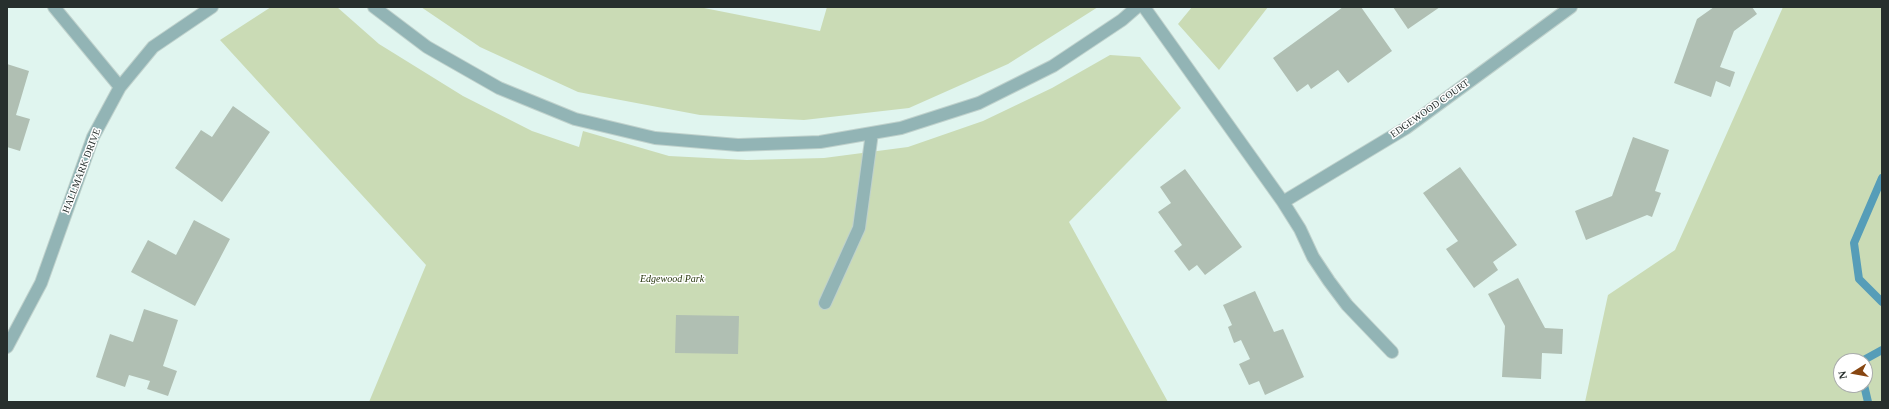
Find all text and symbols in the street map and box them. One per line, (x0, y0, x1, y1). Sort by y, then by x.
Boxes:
street label: EDGEWOOD COURT (1388, 77, 1472, 141)
street label: HALLMARK DRIVE (60, 127, 104, 215)
park label: Edgewood Park (640, 273, 704, 285)
north arrow (1833, 353, 1873, 393)
text: N (1836, 370, 1849, 380)

